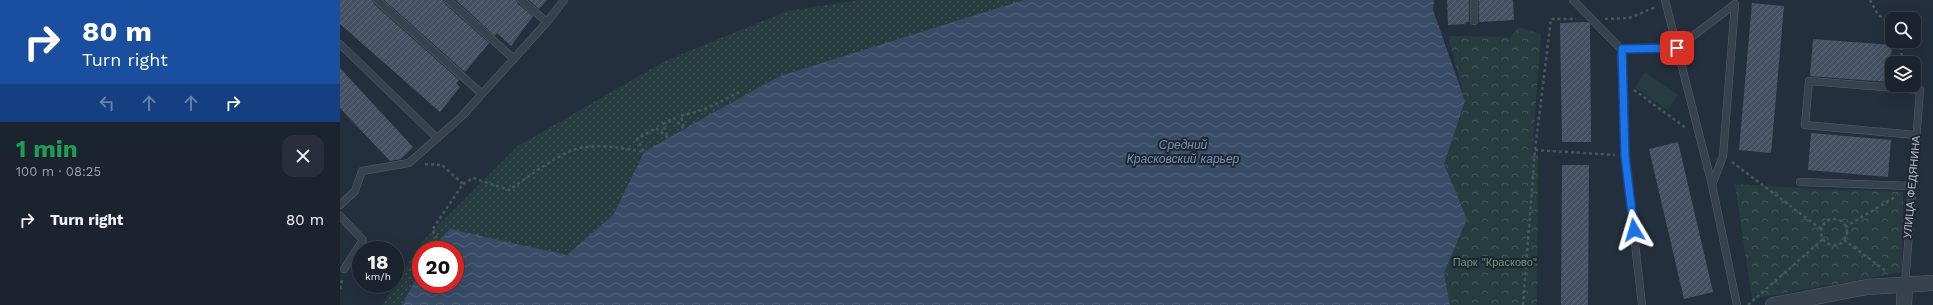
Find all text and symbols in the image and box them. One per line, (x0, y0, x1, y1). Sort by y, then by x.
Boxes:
map controls (1885, 12, 1921, 92)
button: search (1885, 12, 1921, 48)
text: 80 m (82, 15, 152, 48)
icon: right (16, 16, 68, 68)
pin (1660, 31, 1694, 65)
icon: arrive (1666, 37, 1688, 59)
text: Turn right (82, 49, 168, 70)
button: layers (1885, 56, 1921, 92)
icon: left (96, 92, 118, 114)
icon: ahead (138, 92, 160, 114)
icon: ahead (180, 92, 202, 114)
icon: right (222, 92, 244, 114)
street label: УЛИЦА ФЕДЯНИНА (1901, 134, 1923, 239)
text: 1 min (16, 135, 78, 163)
button: close (282, 135, 324, 177)
water label: Средний Красковский карьер (1127, 138, 1240, 166)
text: 100 m · 08:25 (16, 164, 101, 179)
icon: right (16, 209, 38, 231)
position arrow (1613, 209, 1655, 251)
text: Turn right (50, 211, 123, 229)
text: 80 m (286, 211, 324, 229)
speed limit sign: 20 (412, 241, 464, 293)
text: 18 (367, 250, 389, 274)
park label: Парк "Красково" (1453, 256, 1537, 269)
text: km/h (365, 271, 391, 282)

